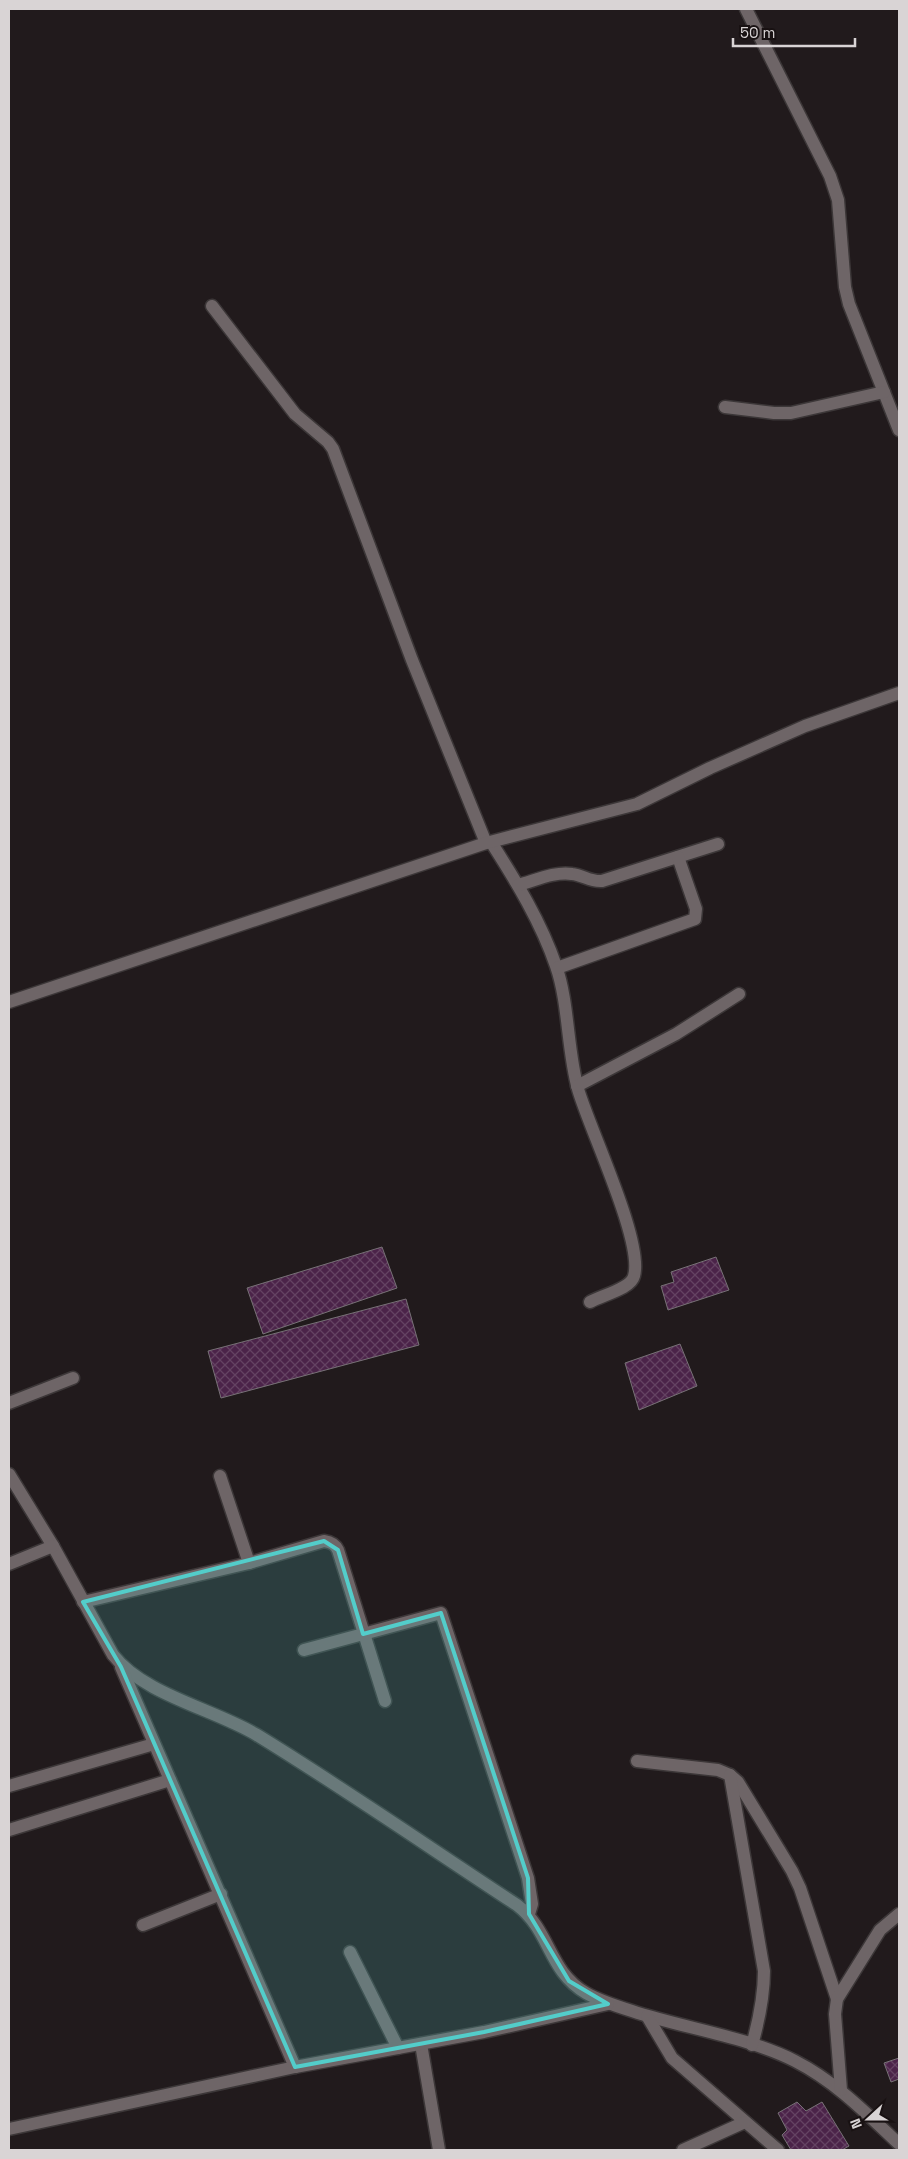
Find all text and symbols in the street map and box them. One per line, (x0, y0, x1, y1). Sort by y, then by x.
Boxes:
scale bar (733, 15, 856, 47)
text: 50 m (740, 23, 775, 42)
north arrow (843, 2094, 893, 2144)
text: N (846, 2116, 866, 2131)

